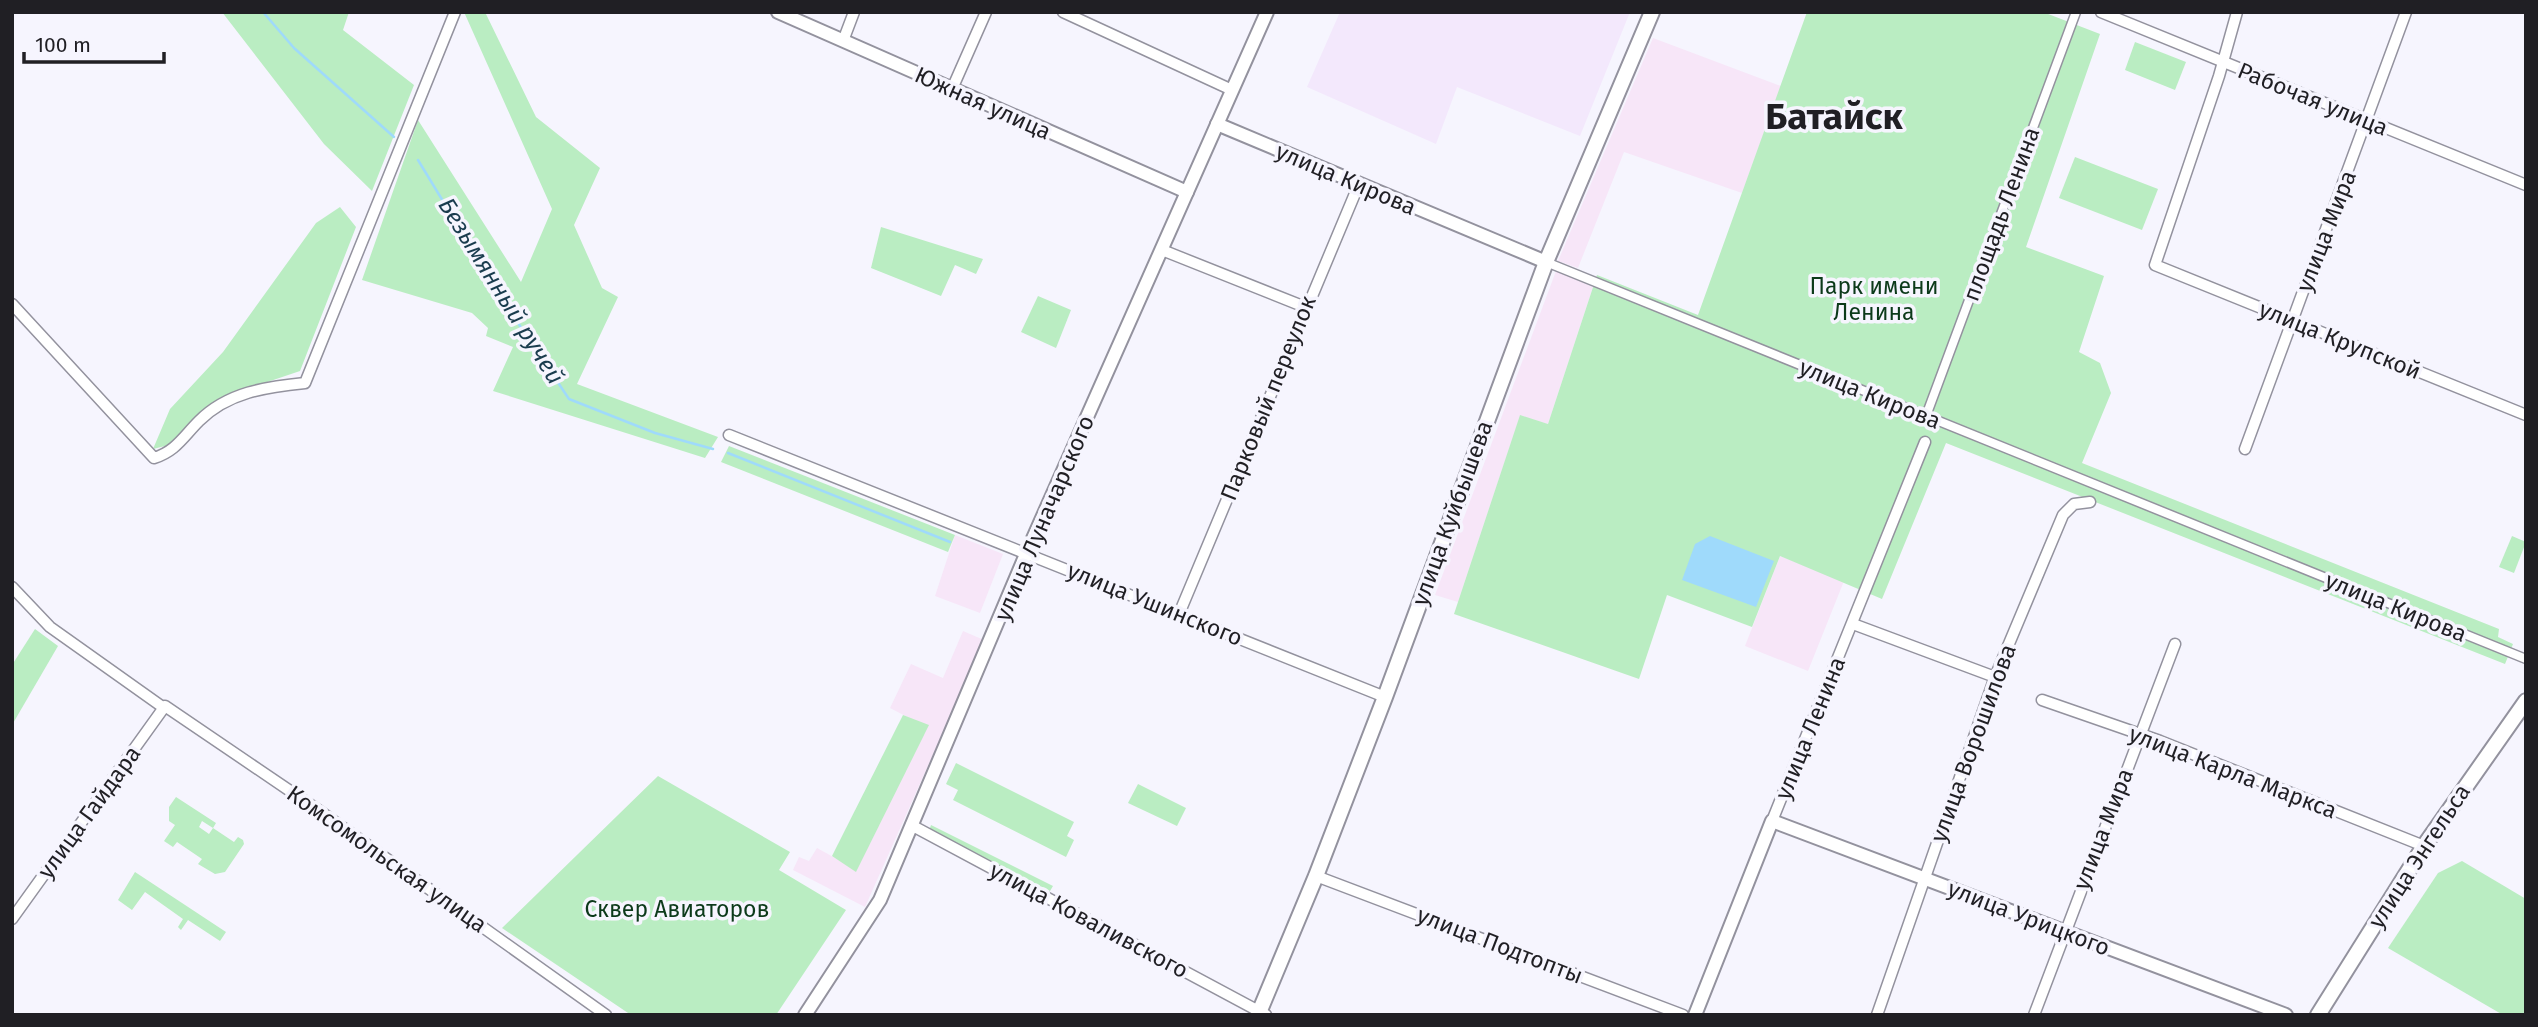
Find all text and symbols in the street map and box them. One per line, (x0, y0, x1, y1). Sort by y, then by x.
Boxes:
scale bar (24, 21, 164, 65)
text: 100 m (35, 32, 91, 58)
street label: Рабочая улица (2234, 56, 2392, 142)
street label: Южная улица (911, 61, 1055, 145)
district label: Батайск (1765, 94, 1904, 139)
street label: площадь Ленина (1957, 123, 2045, 305)
street label: улица Кирова (1272, 137, 1420, 221)
street label: улица Мира (2290, 166, 2362, 296)
water label: Безымянный ручей (432, 193, 570, 389)
park label: Парк имени Ленина (1810, 272, 1938, 326)
street label: Парковый переулок (1214, 291, 1322, 505)
street label: улица Крупской (2255, 295, 2425, 385)
street label: улица Кирова (1795, 353, 1945, 435)
street label: улица Луначарского (988, 411, 1100, 625)
street label: улица Куйбышева (1406, 417, 1498, 609)
street label: улица Ушинского (1063, 556, 1247, 652)
street label: улица Кирова (2321, 566, 2471, 648)
street label: улица Ворошилова (1924, 640, 2022, 846)
street label: улица Ленина (1769, 653, 1851, 803)
street label: улица Карла Маркса (2125, 719, 2341, 825)
street label: улица Гайдара (31, 740, 147, 884)
street label: улица Мира (2067, 764, 2139, 894)
street label: Комсомольская улица (282, 779, 492, 939)
street label: улица Энгельса (2362, 779, 2476, 933)
street label: улица Коваливского (985, 856, 1193, 984)
street label: улица Урицкого (1944, 874, 2114, 962)
park label: Сквер Авиаторов (585, 895, 769, 923)
street label: улица Подтопты (1413, 900, 1587, 990)

